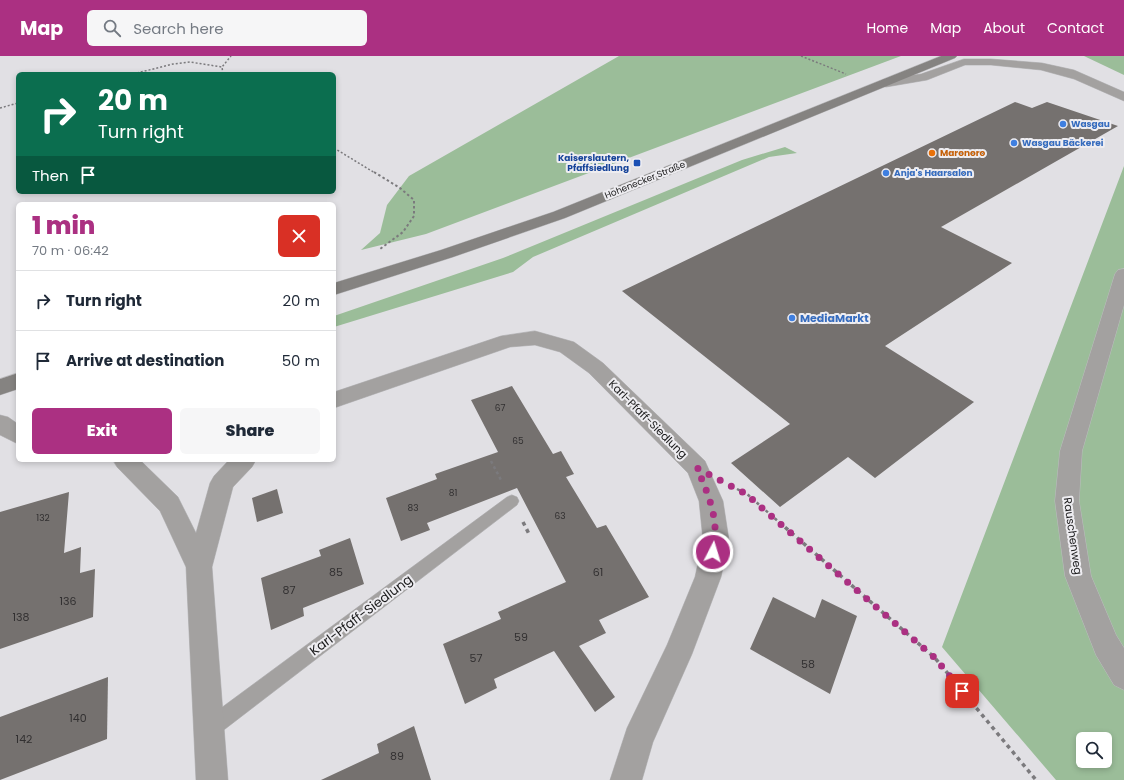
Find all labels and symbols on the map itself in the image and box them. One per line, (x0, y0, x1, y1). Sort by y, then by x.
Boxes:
place label: Wasgau (1071, 118, 1110, 130)
marker: Wasgau (1058, 119, 1068, 129)
place label: Wasgau Bäckerei (1022, 137, 1104, 149)
marker: Wasgau Bäckerei (1009, 138, 1019, 148)
place label: Maronoro (940, 147, 986, 159)
marker: Maronoro (927, 148, 937, 158)
place label: Kaiserslautern, Pfaffsiedlung (558, 152, 629, 174)
street label: Hohenecker Straße (603, 158, 687, 202)
marker: Kaiserslautern, Pfaffsiedlung (632, 158, 642, 168)
place label: Anja's Haarsalon (894, 167, 973, 179)
marker: Anja's Haarsalon (881, 168, 891, 178)
place label: MediaMarkt (800, 310, 869, 326)
marker: MediaMarkt (787, 313, 797, 323)
street label: Karl-Pfaff-Siedlung (605, 376, 691, 462)
house number: 67 (495, 402, 505, 414)
house number: 65 (512, 435, 524, 447)
house number: 81 (449, 487, 457, 499)
street label: Rauschenweg (1060, 496, 1086, 576)
house number: 83 (408, 502, 418, 514)
house number: 63 (554, 510, 566, 522)
house number: 132 (36, 512, 50, 524)
position arrow (692, 531, 734, 573)
house number: 85 (329, 564, 343, 580)
house number: 61 (593, 564, 603, 580)
street label: Karl-Pfaff-Siedlung (306, 570, 416, 660)
house number: 87 (283, 582, 295, 598)
house number: 136 (60, 593, 77, 609)
house number: 138 (13, 609, 30, 625)
house number: 59 (514, 629, 528, 645)
house number: 57 (470, 650, 482, 666)
house number: 58 (801, 656, 815, 672)
pin (945, 674, 979, 708)
house number: 140 (69, 710, 87, 726)
house number: 142 (16, 731, 32, 747)
house number: 89 (390, 748, 404, 764)

